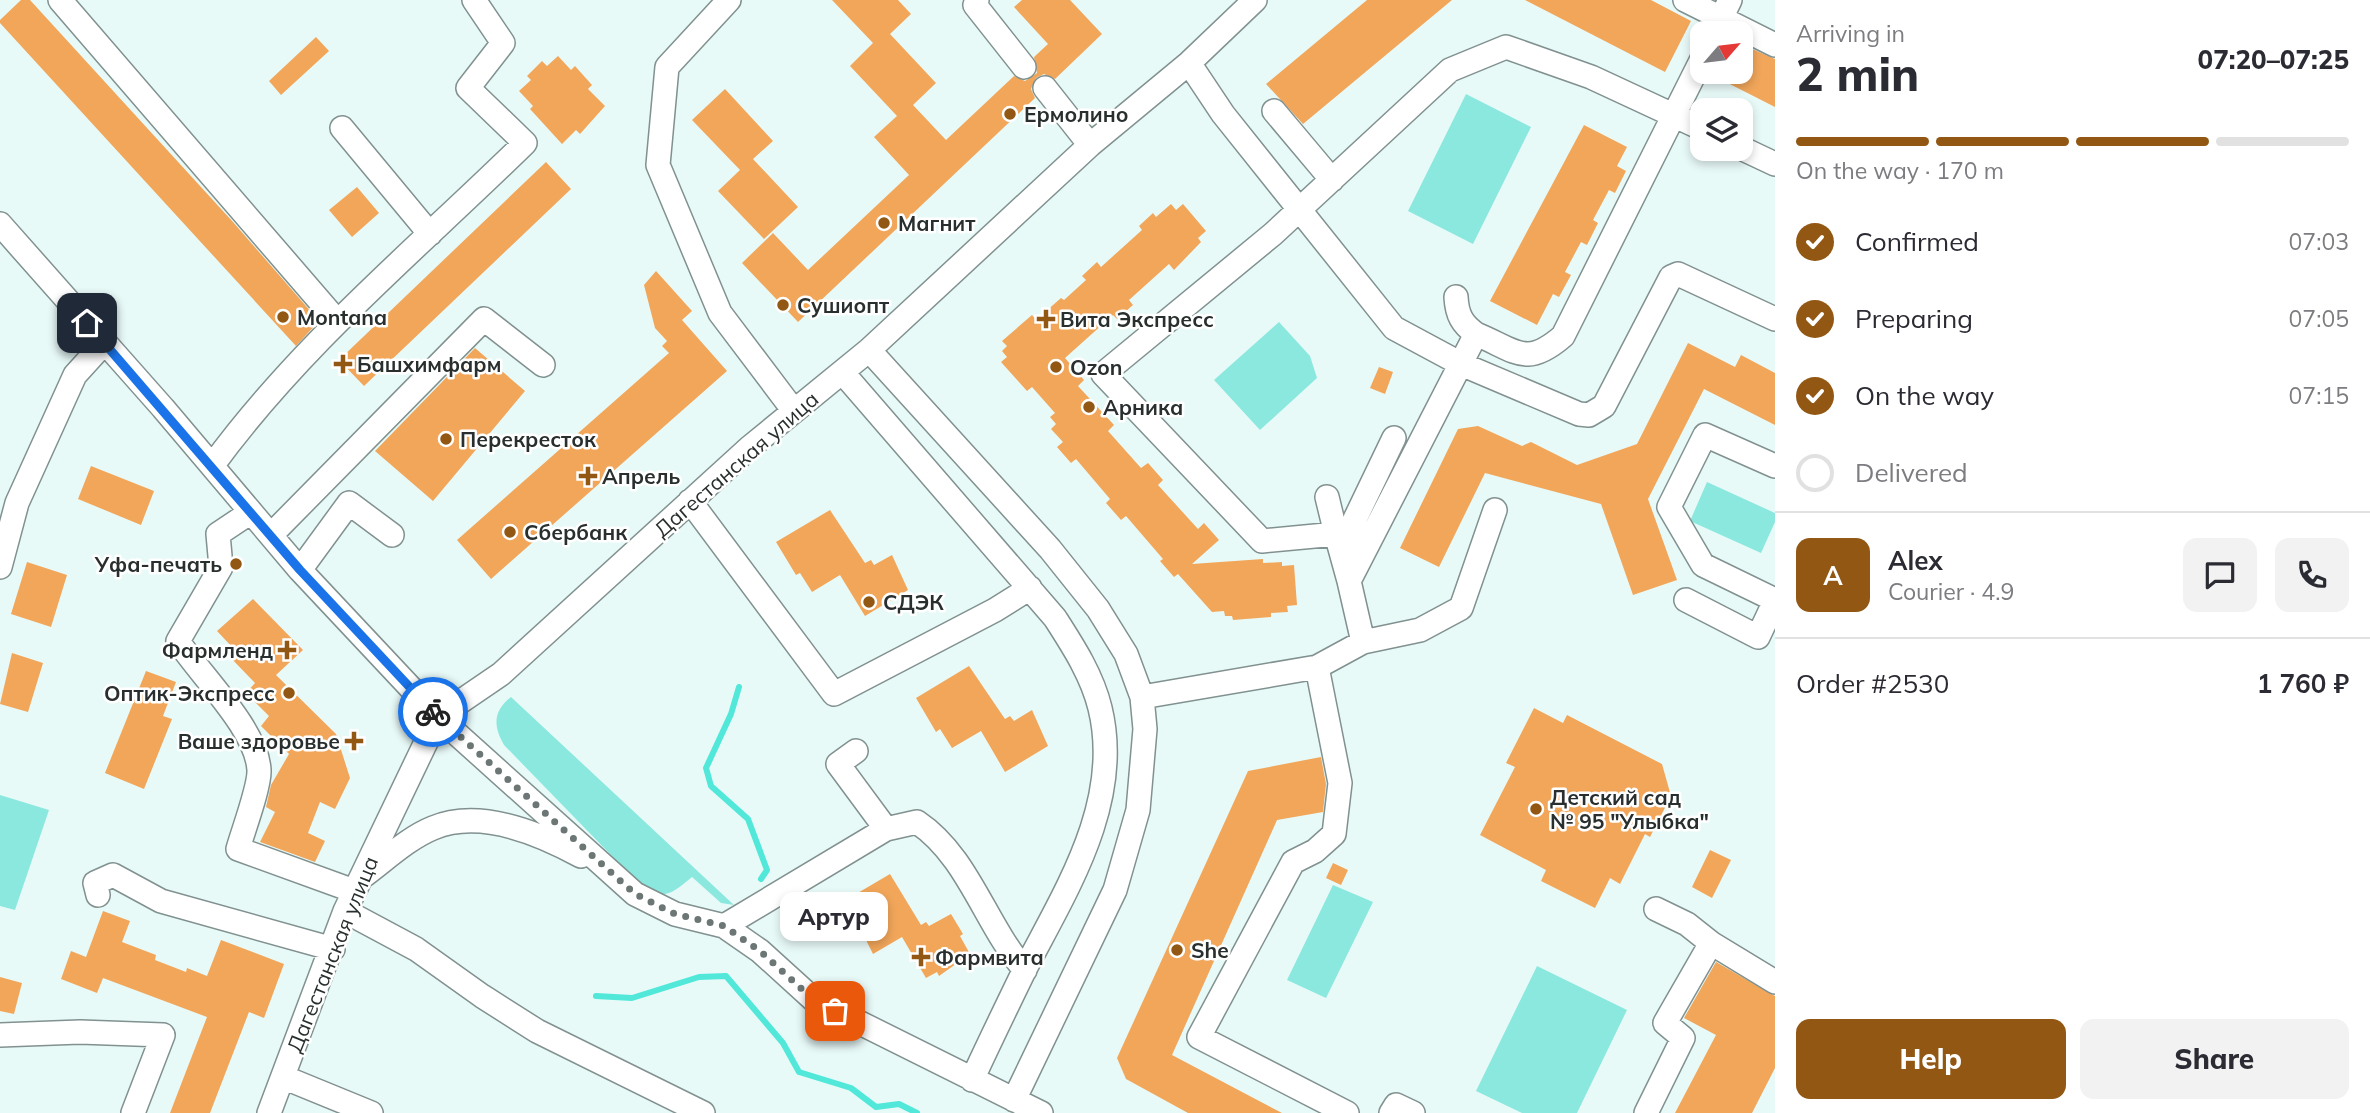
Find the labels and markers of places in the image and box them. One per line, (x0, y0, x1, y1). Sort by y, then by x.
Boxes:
place label: Ермолино (1024, 101, 1128, 127)
marker: Ермолино (1002, 106, 1018, 122)
place label: Магнит (898, 210, 976, 236)
marker: Магнит (876, 215, 892, 231)
place label: Сушиопт (797, 292, 890, 318)
pin (57, 293, 117, 353)
marker: Сушиопт (775, 297, 791, 313)
place label: Montana (297, 304, 387, 330)
place label: Вита Экспресс (1060, 306, 1214, 332)
marker: Montana (275, 309, 291, 325)
marker: Вита Экспресс (1038, 311, 1054, 327)
place label: Башхимфарм (357, 351, 501, 377)
place label: Ozon (1070, 354, 1122, 380)
marker: Башхимфарм (335, 356, 351, 372)
marker: Ozon (1048, 359, 1064, 375)
place label: Арника (1103, 394, 1183, 420)
marker: Арника (1081, 399, 1097, 415)
place label: Перекресток (460, 426, 597, 452)
marker: Перекресток (438, 431, 454, 447)
place label: Апрель (602, 463, 681, 489)
marker: Апрель (580, 468, 596, 484)
place label: Сбербанк (524, 519, 628, 545)
marker: Сбербанк (502, 524, 518, 540)
place label: Уфа-печать (94, 551, 222, 577)
marker: Уфа-печать (228, 556, 244, 572)
place label: СДЭК (883, 589, 944, 615)
marker: СДЭК (861, 594, 877, 610)
place label: Фармленд (162, 637, 273, 663)
marker: Фармленд (279, 642, 295, 658)
place label: Оптик-Экспресс (104, 680, 275, 706)
marker: Оптик-Экспресс (281, 685, 297, 701)
place label: Ваше здоровье (178, 728, 340, 754)
marker: Ваше здоровье (346, 733, 362, 749)
place label: Детский сад № 95 "Улыбка" (1550, 784, 1709, 834)
marker: Детский сад № 95 "Улыбка" (1528, 801, 1544, 817)
callout: Артур (781, 892, 889, 941)
place label: She (1191, 937, 1229, 963)
marker: She (1169, 942, 1185, 958)
place label: Фармвита (935, 944, 1044, 970)
marker: Фармвита (913, 949, 929, 965)
pin (805, 981, 865, 1041)

